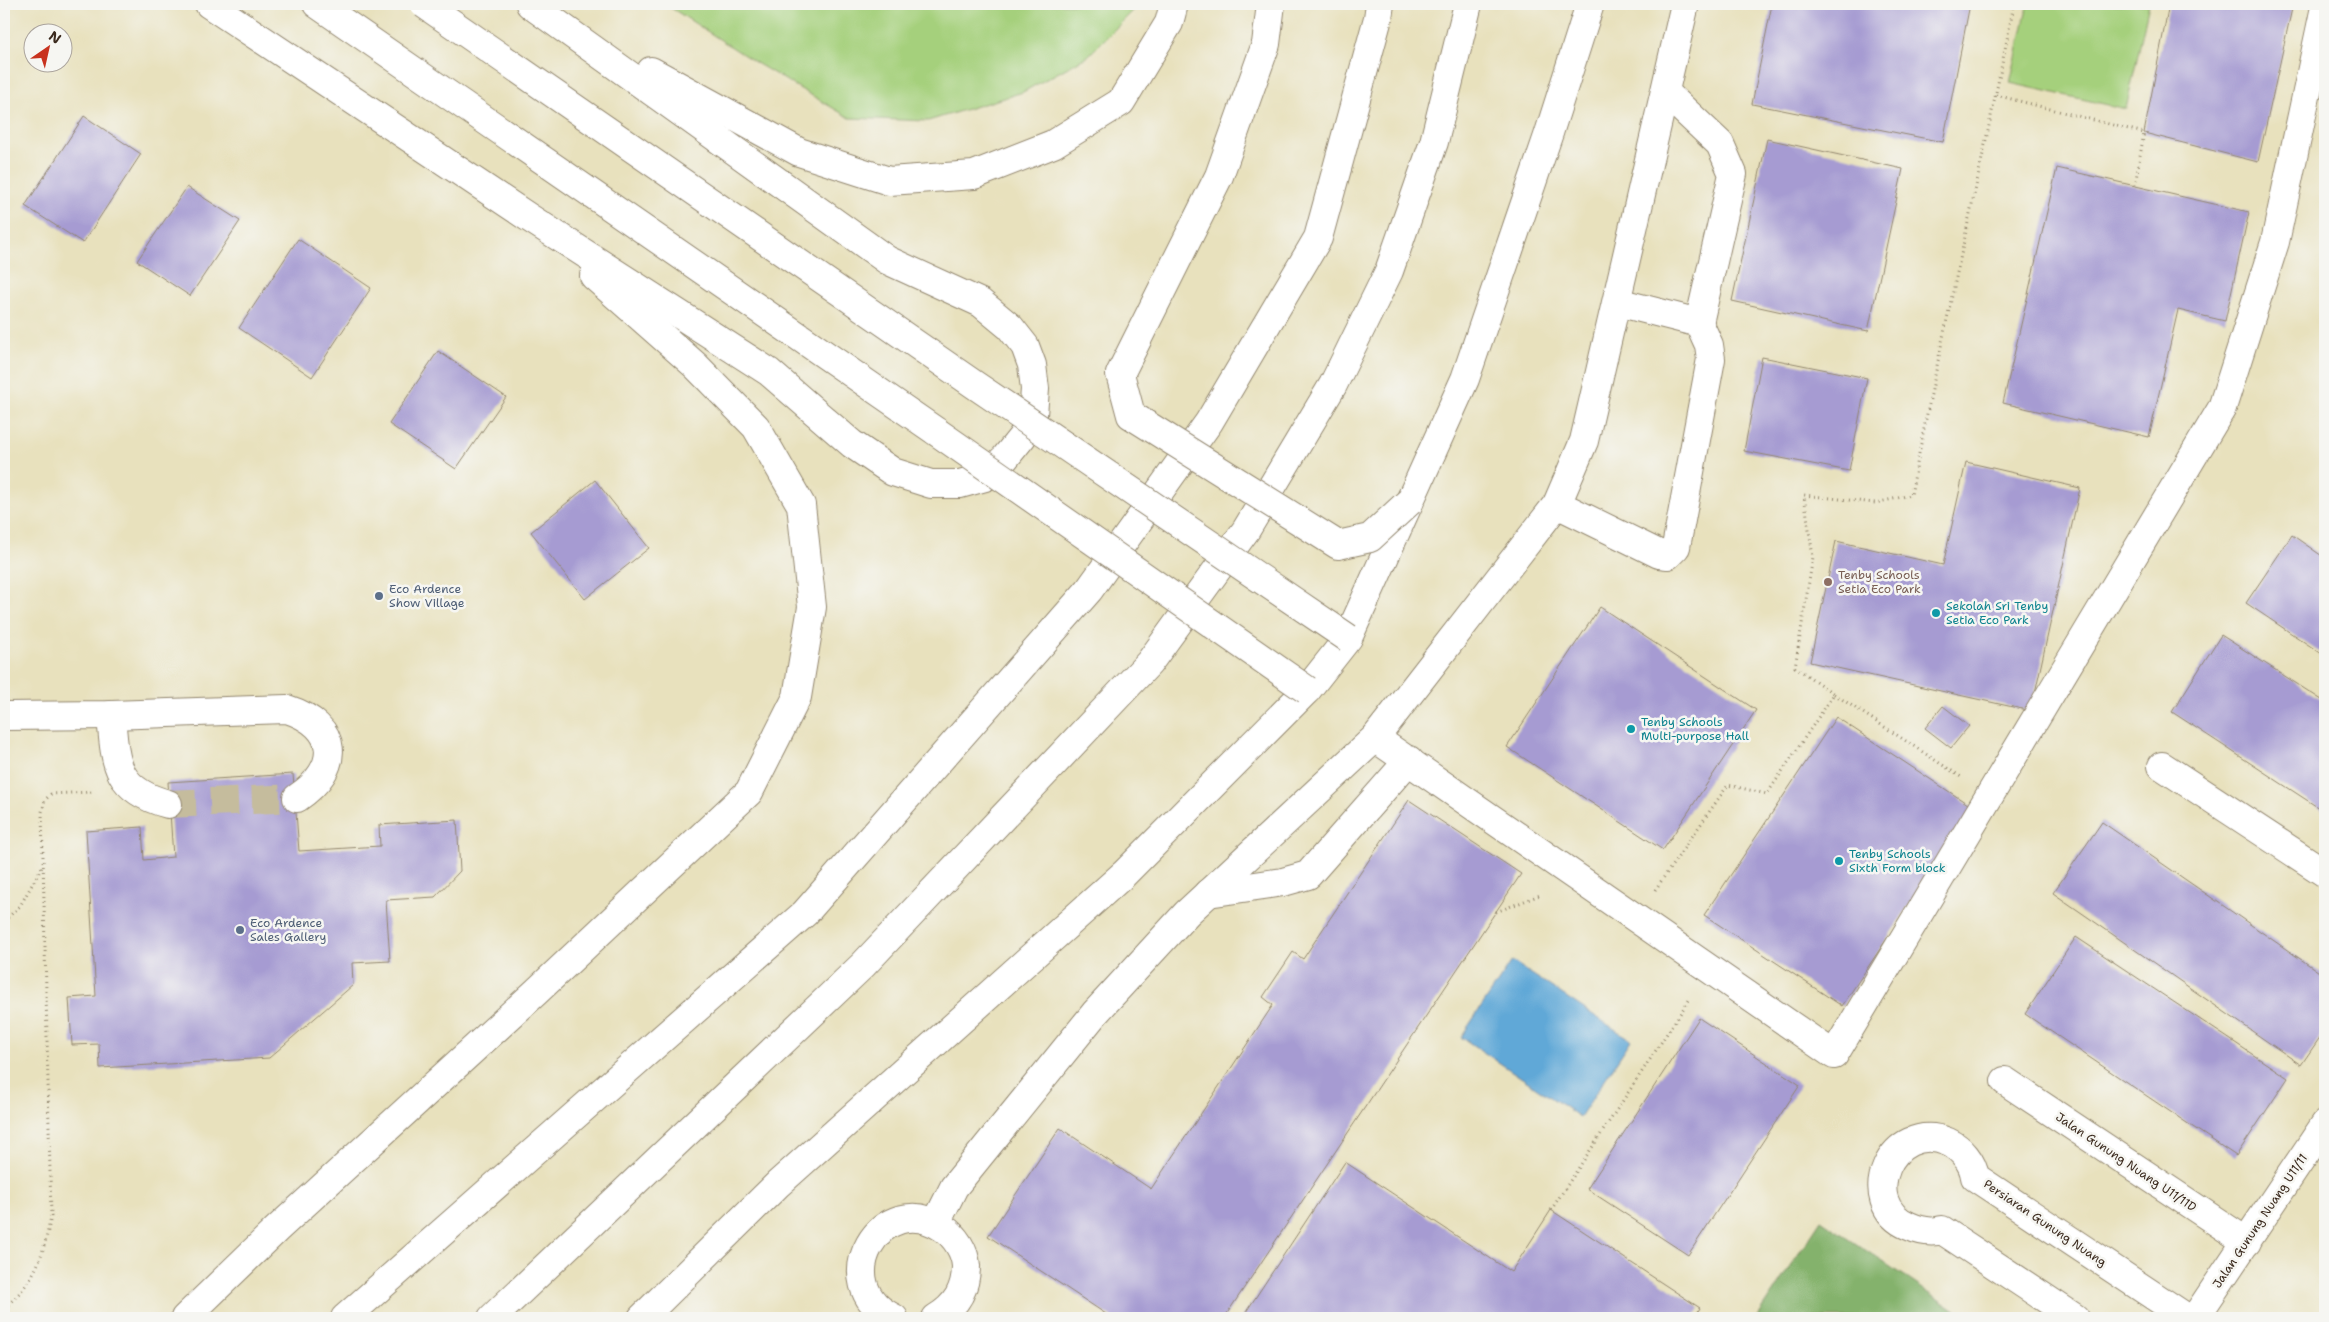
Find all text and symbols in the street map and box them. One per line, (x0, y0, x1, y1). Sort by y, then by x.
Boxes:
north arrow (22, 22, 72, 72)
text: N (46, 27, 65, 48)
place label: Tenby Schools Setia Eco Park (1838, 567, 1921, 597)
marker: Tenby Schools Setia Eco Park (1822, 576, 1834, 588)
place label: Eco Ardence Show Village (389, 581, 465, 611)
marker: Eco Ardence Show Village (373, 590, 385, 602)
place label: Sekolah Sri Tenby Setia Eco Park (1946, 598, 2048, 628)
marker: Sekolah Sri Tenby Setia Eco Park (1930, 607, 1942, 619)
place label: Tenby Schools Multi-purpose Hall (1641, 714, 1749, 744)
marker: Tenby Schools Multi-purpose Hall (1625, 723, 1637, 735)
place label: Tenby Schools Sixth Form block (1849, 846, 1946, 876)
marker: Tenby Schools Sixth Form block (1833, 855, 1845, 867)
place label: Eco Ardence Sales Gallery (250, 915, 327, 945)
marker: Eco Ardence Sales Gallery (234, 924, 246, 936)
street label: Jalan Gunung Nuang U11/11D (2052, 1109, 2200, 1215)
street label: Jalan Gunung Nuang U11/11 (2209, 1151, 2311, 1291)
street label: Persiaran Gunung Nuang (1980, 1176, 2110, 1270)

